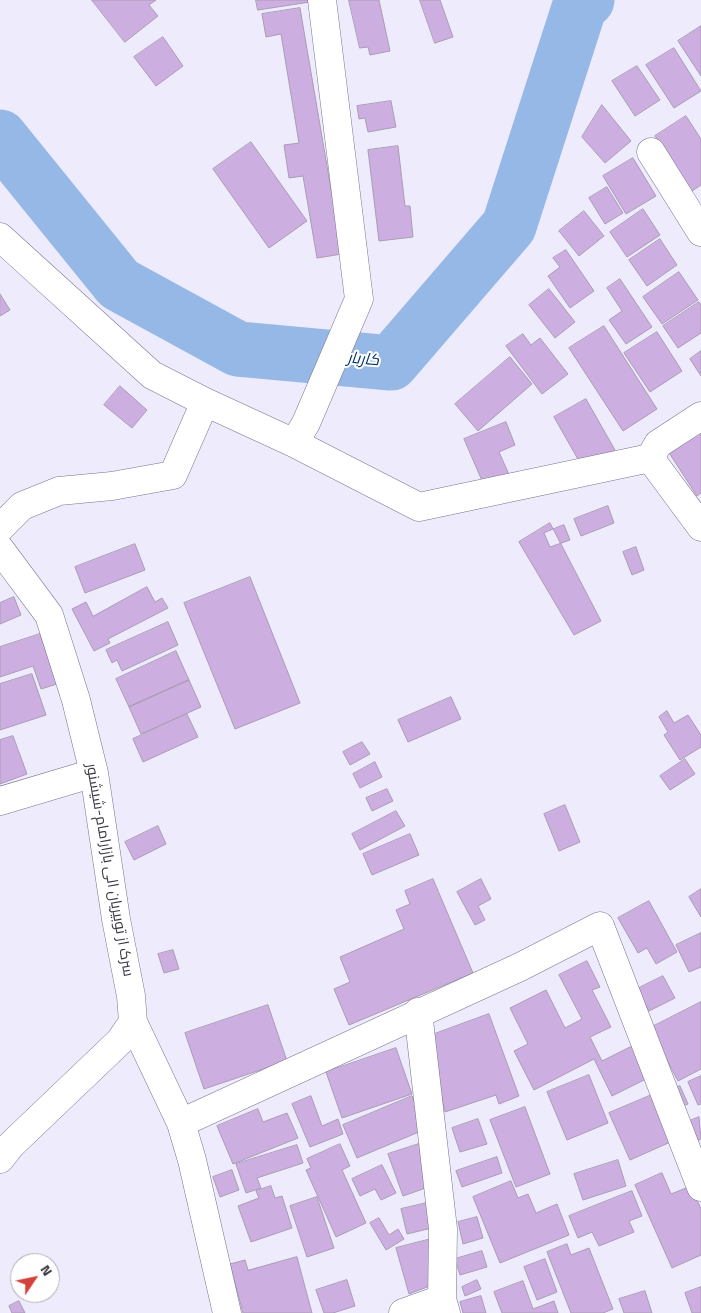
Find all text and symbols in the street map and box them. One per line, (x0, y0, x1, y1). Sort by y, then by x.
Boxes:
water label: کاربار (346, 349, 380, 371)
street label: سرک از توبیریان الی بازارامام-شیشنور (81, 762, 137, 978)
north arrow (10, 1253, 60, 1303)
text: N (36, 1260, 58, 1280)

